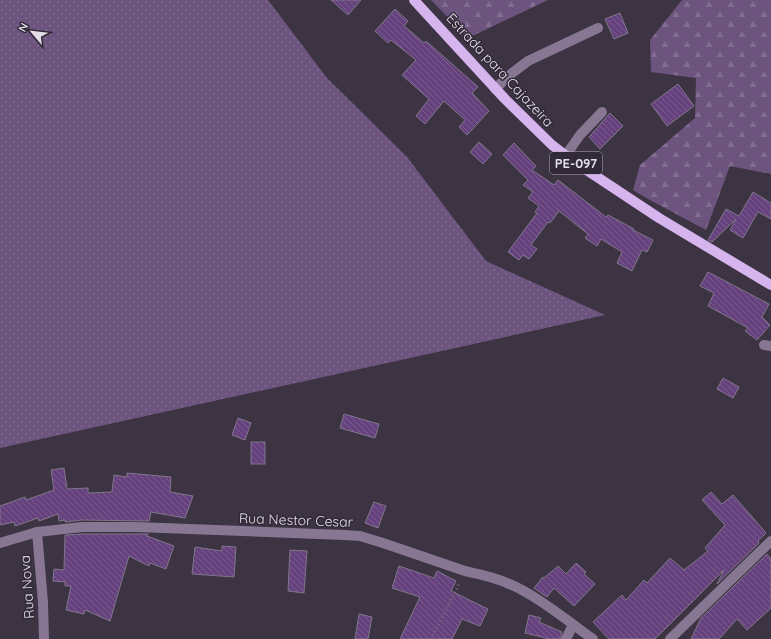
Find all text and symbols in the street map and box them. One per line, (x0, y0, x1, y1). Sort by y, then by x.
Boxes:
street label: Estrada para Cajazeira (442, 9, 558, 131)
north arrow (12, 12, 52, 52)
text: N (15, 20, 31, 34)
road number: PE-097 (550, 152, 602, 174)
street label: Rua Nestor Cesar (239, 509, 354, 531)
street label: Rua Nova (16, 554, 38, 620)

